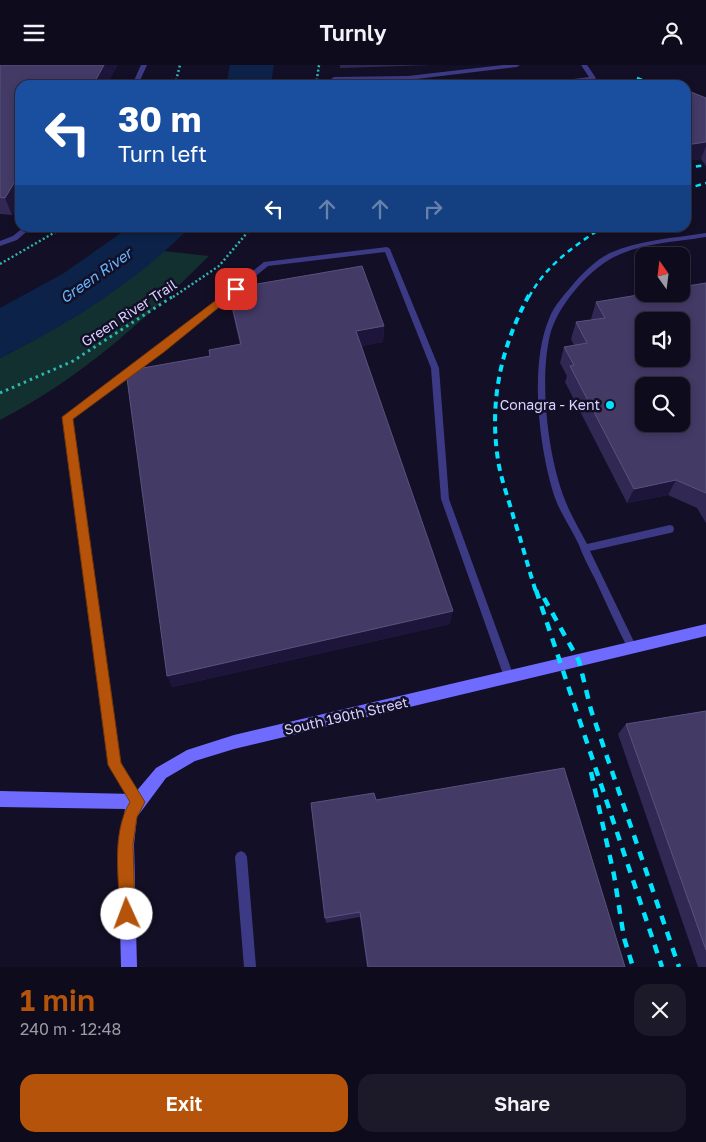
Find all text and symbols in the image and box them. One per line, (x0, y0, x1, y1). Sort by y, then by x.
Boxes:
icon: menu (20, 19, 48, 47)
text: Turnly (320, 19, 386, 46)
icon: person (658, 19, 686, 47)
text: 30 m (118, 98, 201, 140)
icon: left (35, 100, 100, 165)
text: Turn left (118, 140, 207, 167)
icon: left (260, 195, 288, 223)
icon: ahead (313, 195, 341, 223)
icon: ahead (366, 195, 394, 223)
icon: right (419, 195, 447, 223)
water label: Green River (56, 243, 137, 307)
north arrow (635, 247, 690, 303)
map controls (635, 247, 690, 432)
pin (215, 268, 257, 310)
street label: Green River Trail (78, 275, 180, 350)
icon: arrive (222, 275, 250, 303)
button: sound (635, 312, 690, 367)
button: search (635, 377, 690, 432)
place label: Conagra - Kent (500, 396, 600, 413)
marker: Conagra - Kent (604, 399, 616, 411)
street label: South 190th Street (282, 693, 409, 738)
position arrow (100, 887, 152, 939)
text: 1 min (20, 982, 95, 1018)
button: close (634, 984, 686, 1036)
text: 240 m · 12:48 (20, 1019, 121, 1039)
button: Exit (20, 1074, 348, 1132)
button: Share (358, 1074, 686, 1132)

